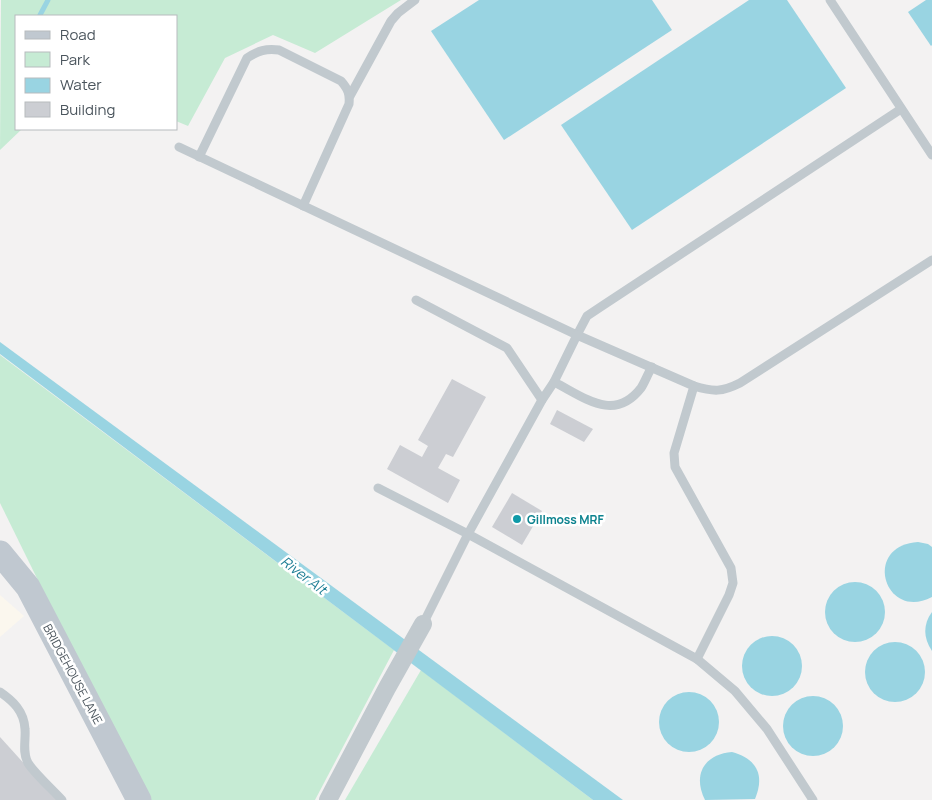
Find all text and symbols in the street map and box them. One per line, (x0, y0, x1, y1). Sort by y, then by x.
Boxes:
legend (15, 15, 178, 130)
text: Road (60, 24, 96, 45)
text: Park (60, 49, 90, 70)
text: Water (60, 74, 102, 95)
text: Building (60, 99, 115, 120)
place label: Gillmoss MRF (527, 511, 604, 528)
marker: Gillmoss MRF (511, 513, 523, 525)
water label: River Alt (277, 552, 332, 599)
street label: BRIDGEHOUSE LANE (39, 621, 107, 727)

